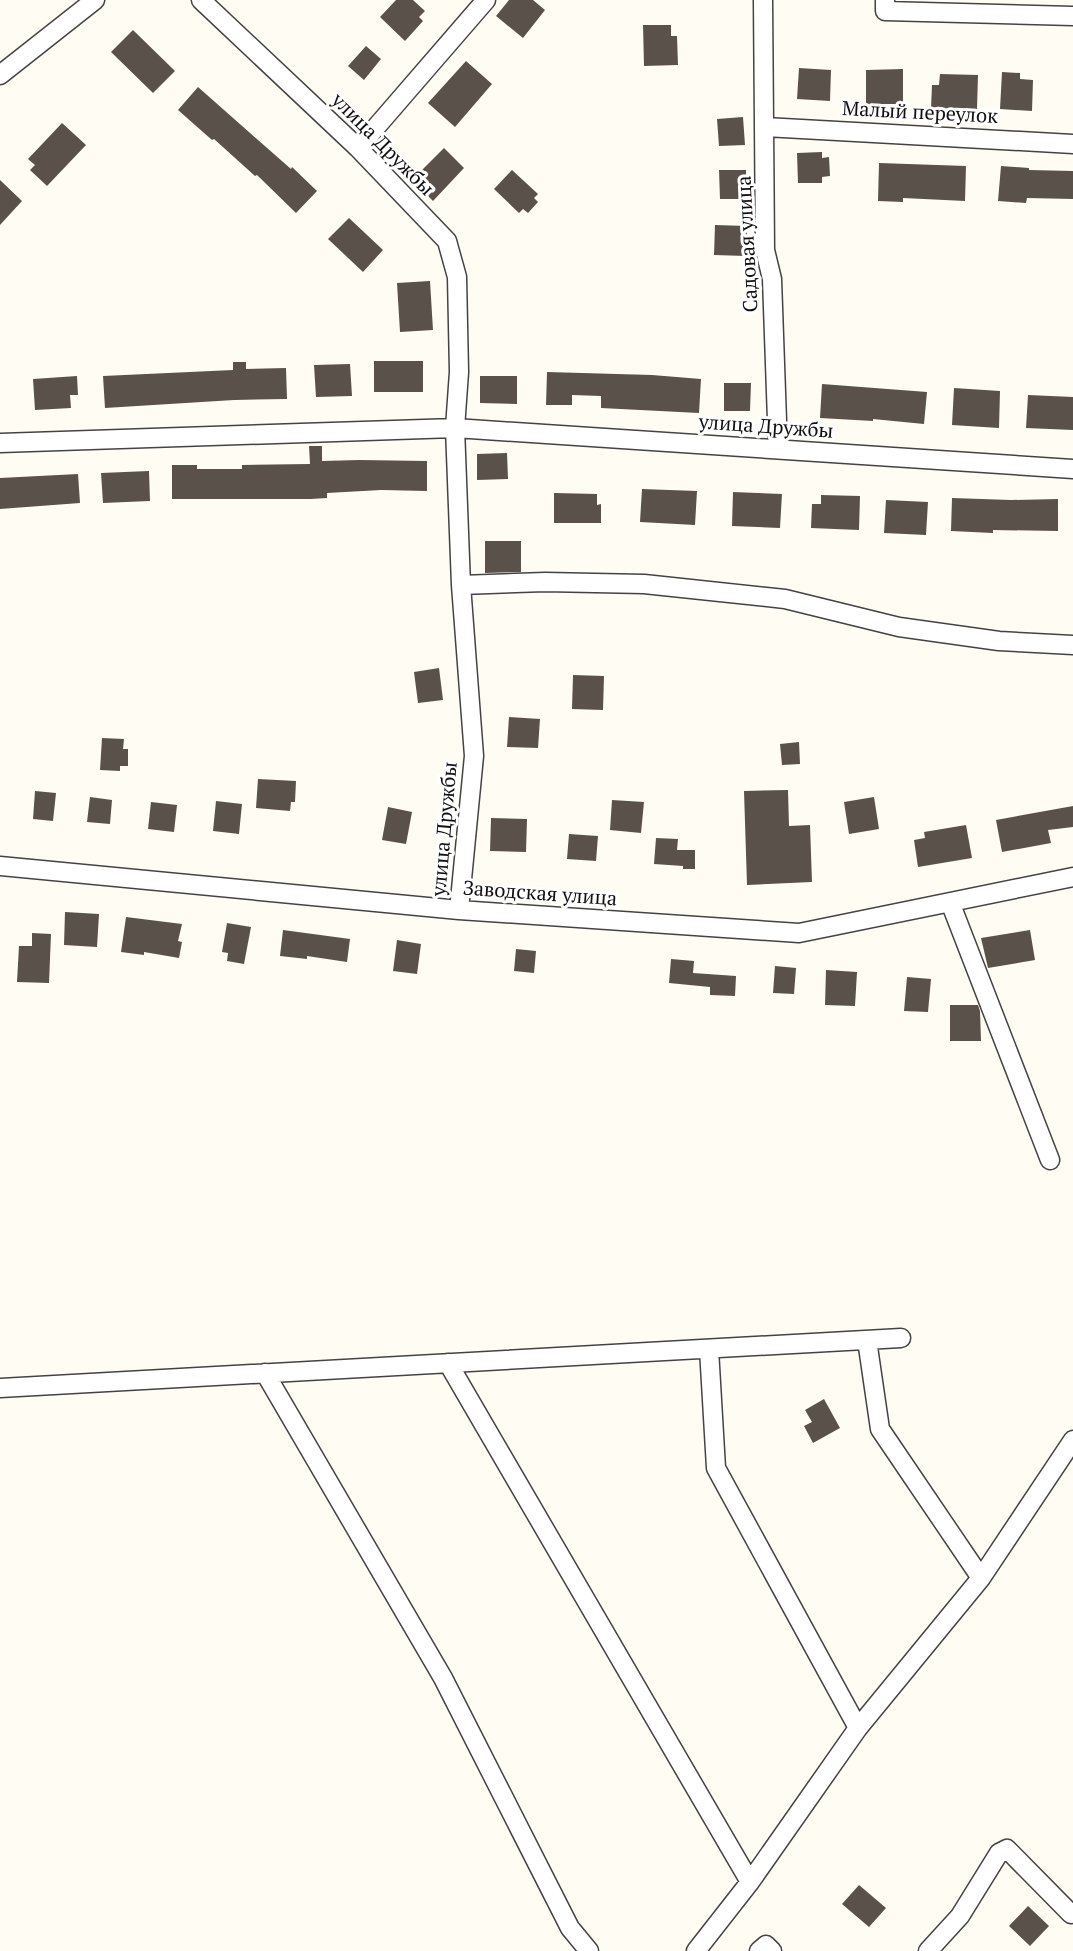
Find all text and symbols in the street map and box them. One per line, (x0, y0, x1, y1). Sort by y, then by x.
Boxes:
street label: улица Дружбы (325, 86, 441, 201)
street label: Малый переулок (841, 94, 999, 129)
street label: Садовая улица (729, 175, 764, 313)
street label: улица Дружбы (697, 407, 834, 444)
street label: улица Дружбы (424, 760, 463, 898)
street label: Заводская улица (462, 874, 618, 911)

